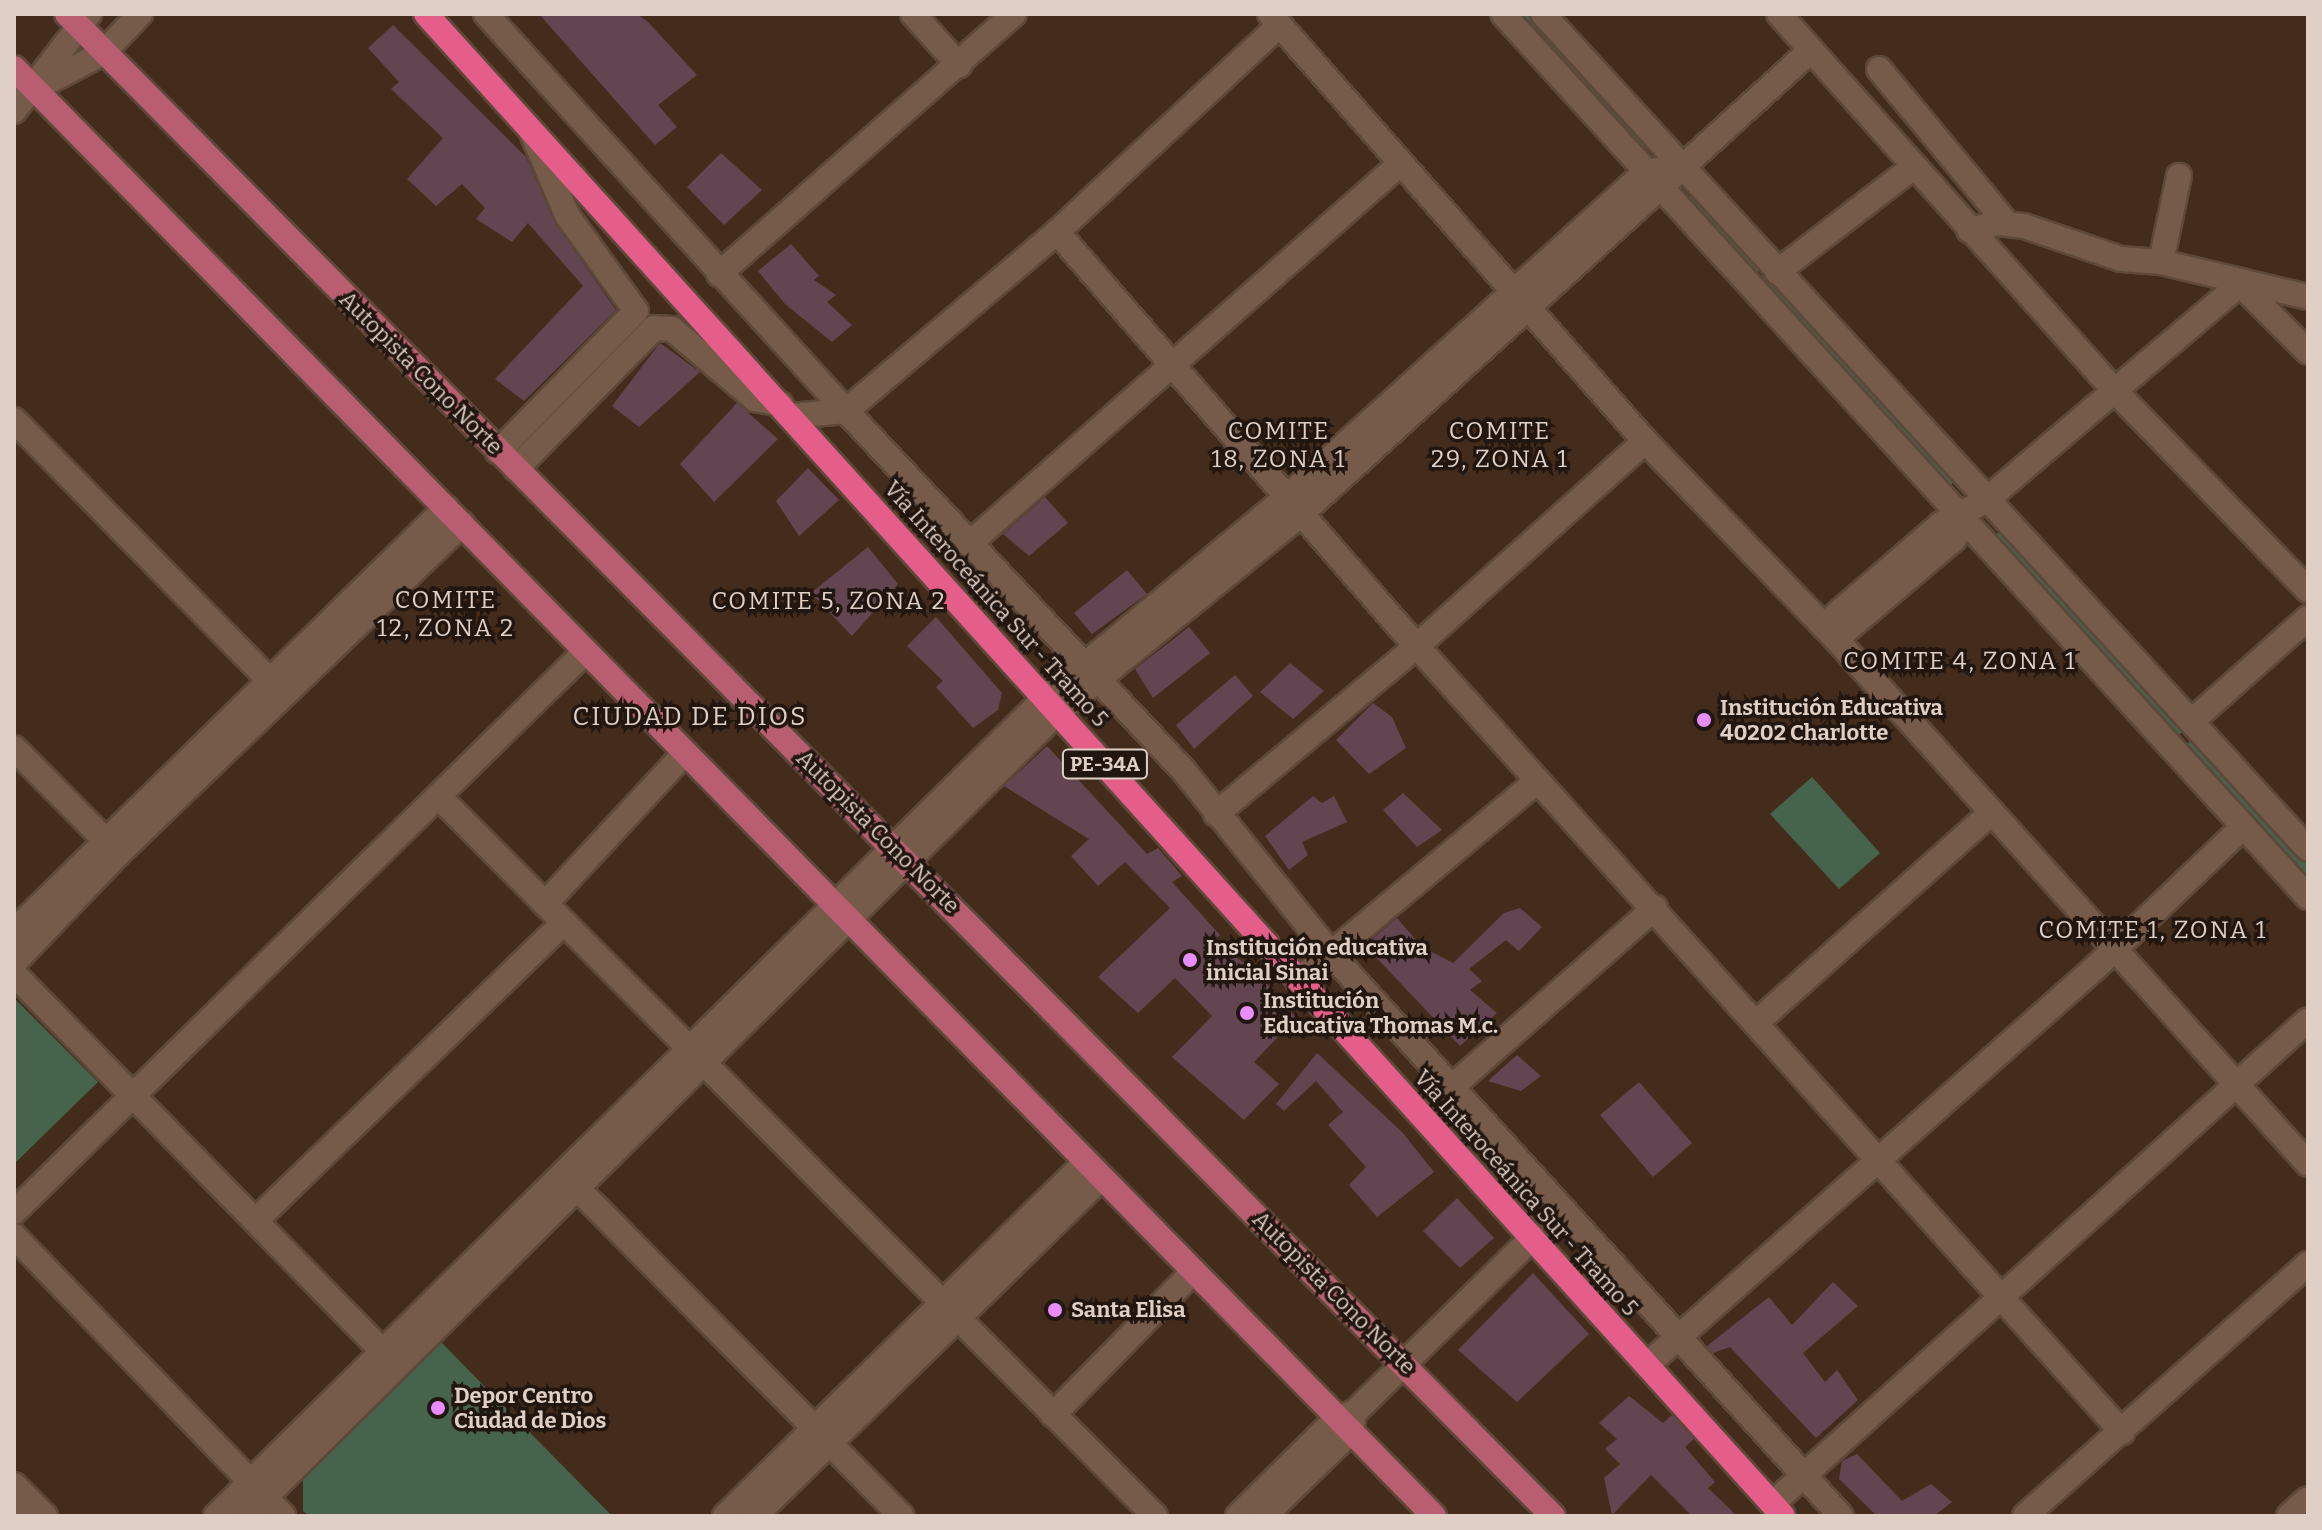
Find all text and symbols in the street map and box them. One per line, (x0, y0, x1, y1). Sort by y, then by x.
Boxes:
street label: Autopista Cono Norte (334, 286, 508, 460)
district label: COMITE 18, ZONA 1 (1211, 418, 1347, 474)
district label: COMITE 29, ZONA 1 (1431, 418, 1569, 474)
street label: Vía Interoceánica Sur - Tramo 5 (879, 476, 1113, 732)
district label: COMITE 12, ZONA 2 (377, 587, 515, 643)
district label: COMITE 5, ZONA 2 (712, 588, 946, 616)
district label: COMITE 4, ZONA 1 (1843, 648, 2077, 676)
place label: Institución Educativa 40202 Charlotte (1720, 694, 1943, 746)
district label: CIUDAD DE DIOS (572, 701, 808, 733)
marker: Institución Educativa 40202 Charlotte (1695, 711, 1713, 729)
street label: Autopista Cono Norte (791, 745, 965, 919)
road number: PE-34A (1061, 748, 1149, 780)
district label: COMITE 1, ZONA 1 (2038, 917, 2268, 945)
place label: Institución educativa inicial Sinai (1206, 934, 1428, 986)
marker: Institución educativa inicial Sinai (1181, 951, 1199, 969)
place label: Institución Educativa Thomas M.c. (1263, 987, 1498, 1038)
marker: Institución Educativa Thomas M.c. (1238, 1004, 1256, 1022)
street label: Vía Interoceánica Sur - Tramo 5 (1409, 1065, 1643, 1321)
street label: Autopista Cono Norte (1247, 1206, 1421, 1380)
place label: Santa Elisa (1071, 1297, 1186, 1323)
marker: Santa Elisa (1046, 1301, 1064, 1319)
place label: Depor Centro Ciudad de Dios (454, 1382, 606, 1434)
marker: Depor Centro Ciudad de Dios (429, 1399, 447, 1417)

